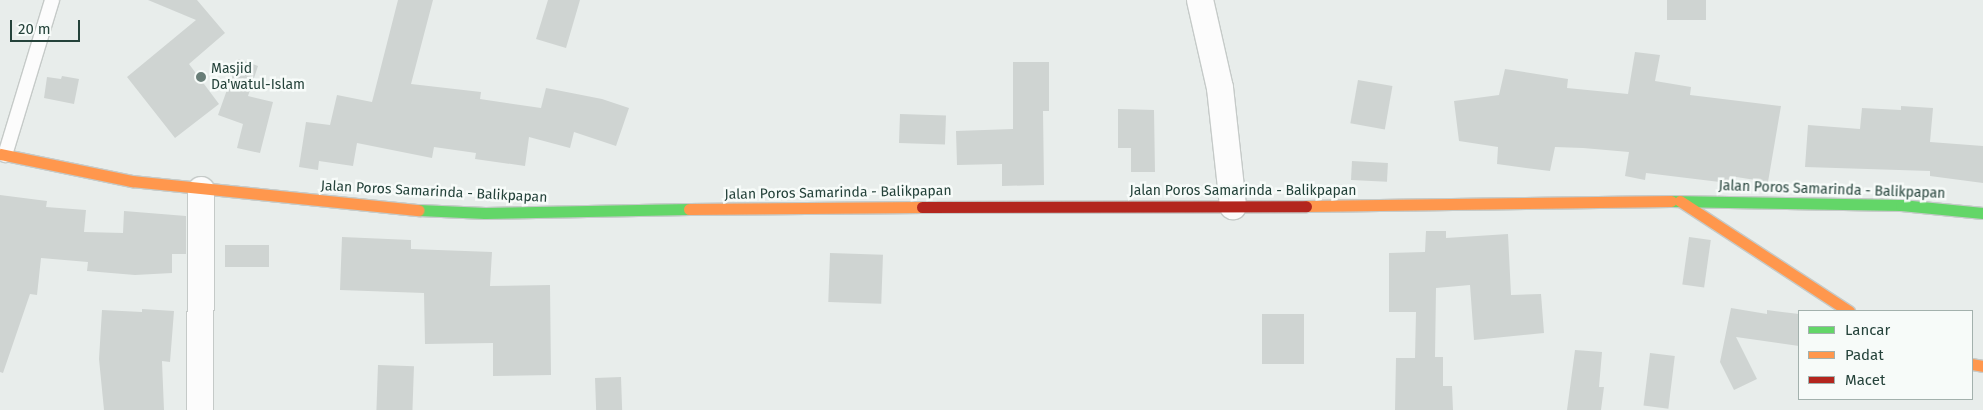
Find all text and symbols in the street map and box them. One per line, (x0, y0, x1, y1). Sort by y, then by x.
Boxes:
scale bar (12, 10, 82, 42)
text: 20 m (18, 20, 51, 38)
place label: Masjid Da'watul-Islam (211, 61, 305, 94)
marker: Masjid Da'watul-Islam (195, 71, 207, 83)
street label: Jalan Poros Samarinda - Balikpapan (320, 178, 548, 206)
street label: Jalan Poros Samarinda - Balikpapan (1718, 178, 1946, 202)
street label: Jalan Poros Samarinda - Balikpapan (724, 183, 952, 203)
street label: Jalan Poros Samarinda - Balikpapan (1129, 183, 1357, 199)
legend (1798, 310, 1973, 400)
text: Lancar (1845, 321, 1890, 339)
text: Padat (1845, 346, 1884, 364)
text: Macet (1845, 371, 1885, 389)

